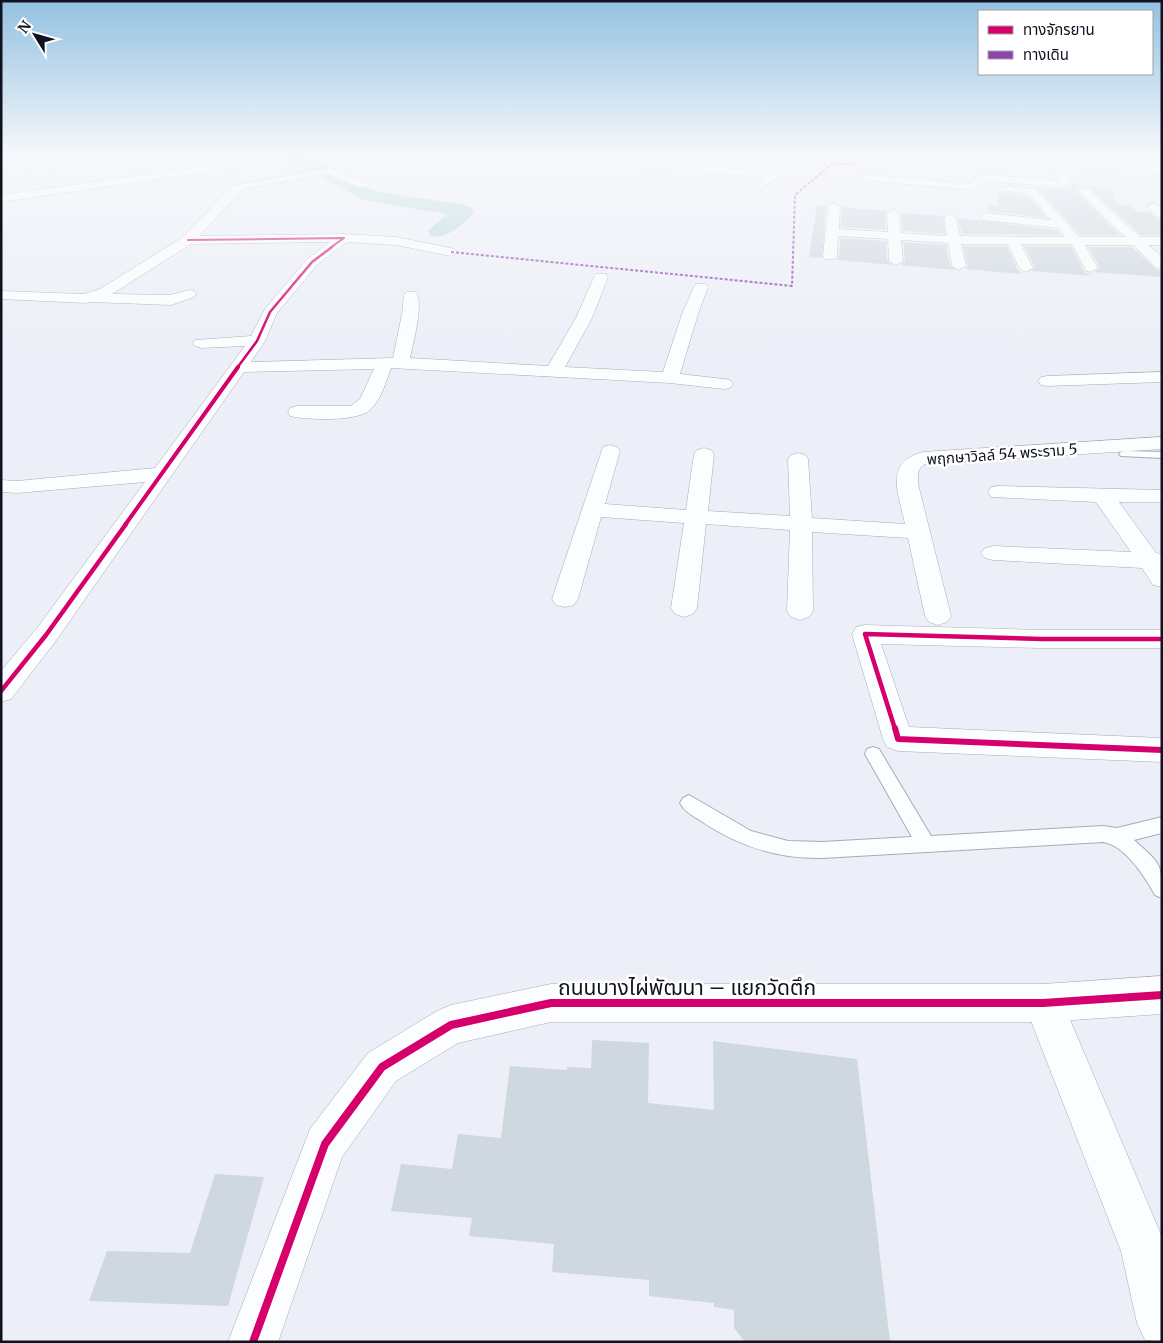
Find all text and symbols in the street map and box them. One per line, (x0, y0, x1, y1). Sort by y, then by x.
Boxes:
north arrow (10, 10, 60, 60)
legend (978, 10, 1153, 75)
text: N (14, 17, 35, 37)
text: ทางจักรยาน (1023, 20, 1095, 39)
text: ทางเดิน (1023, 45, 1069, 64)
street label: พฤกษาวิลล์ 54 พระราม 5 (926, 439, 1078, 469)
street label: ถนนบางไผ่พัฒนา – แยกวัดตึก (558, 974, 816, 1001)

